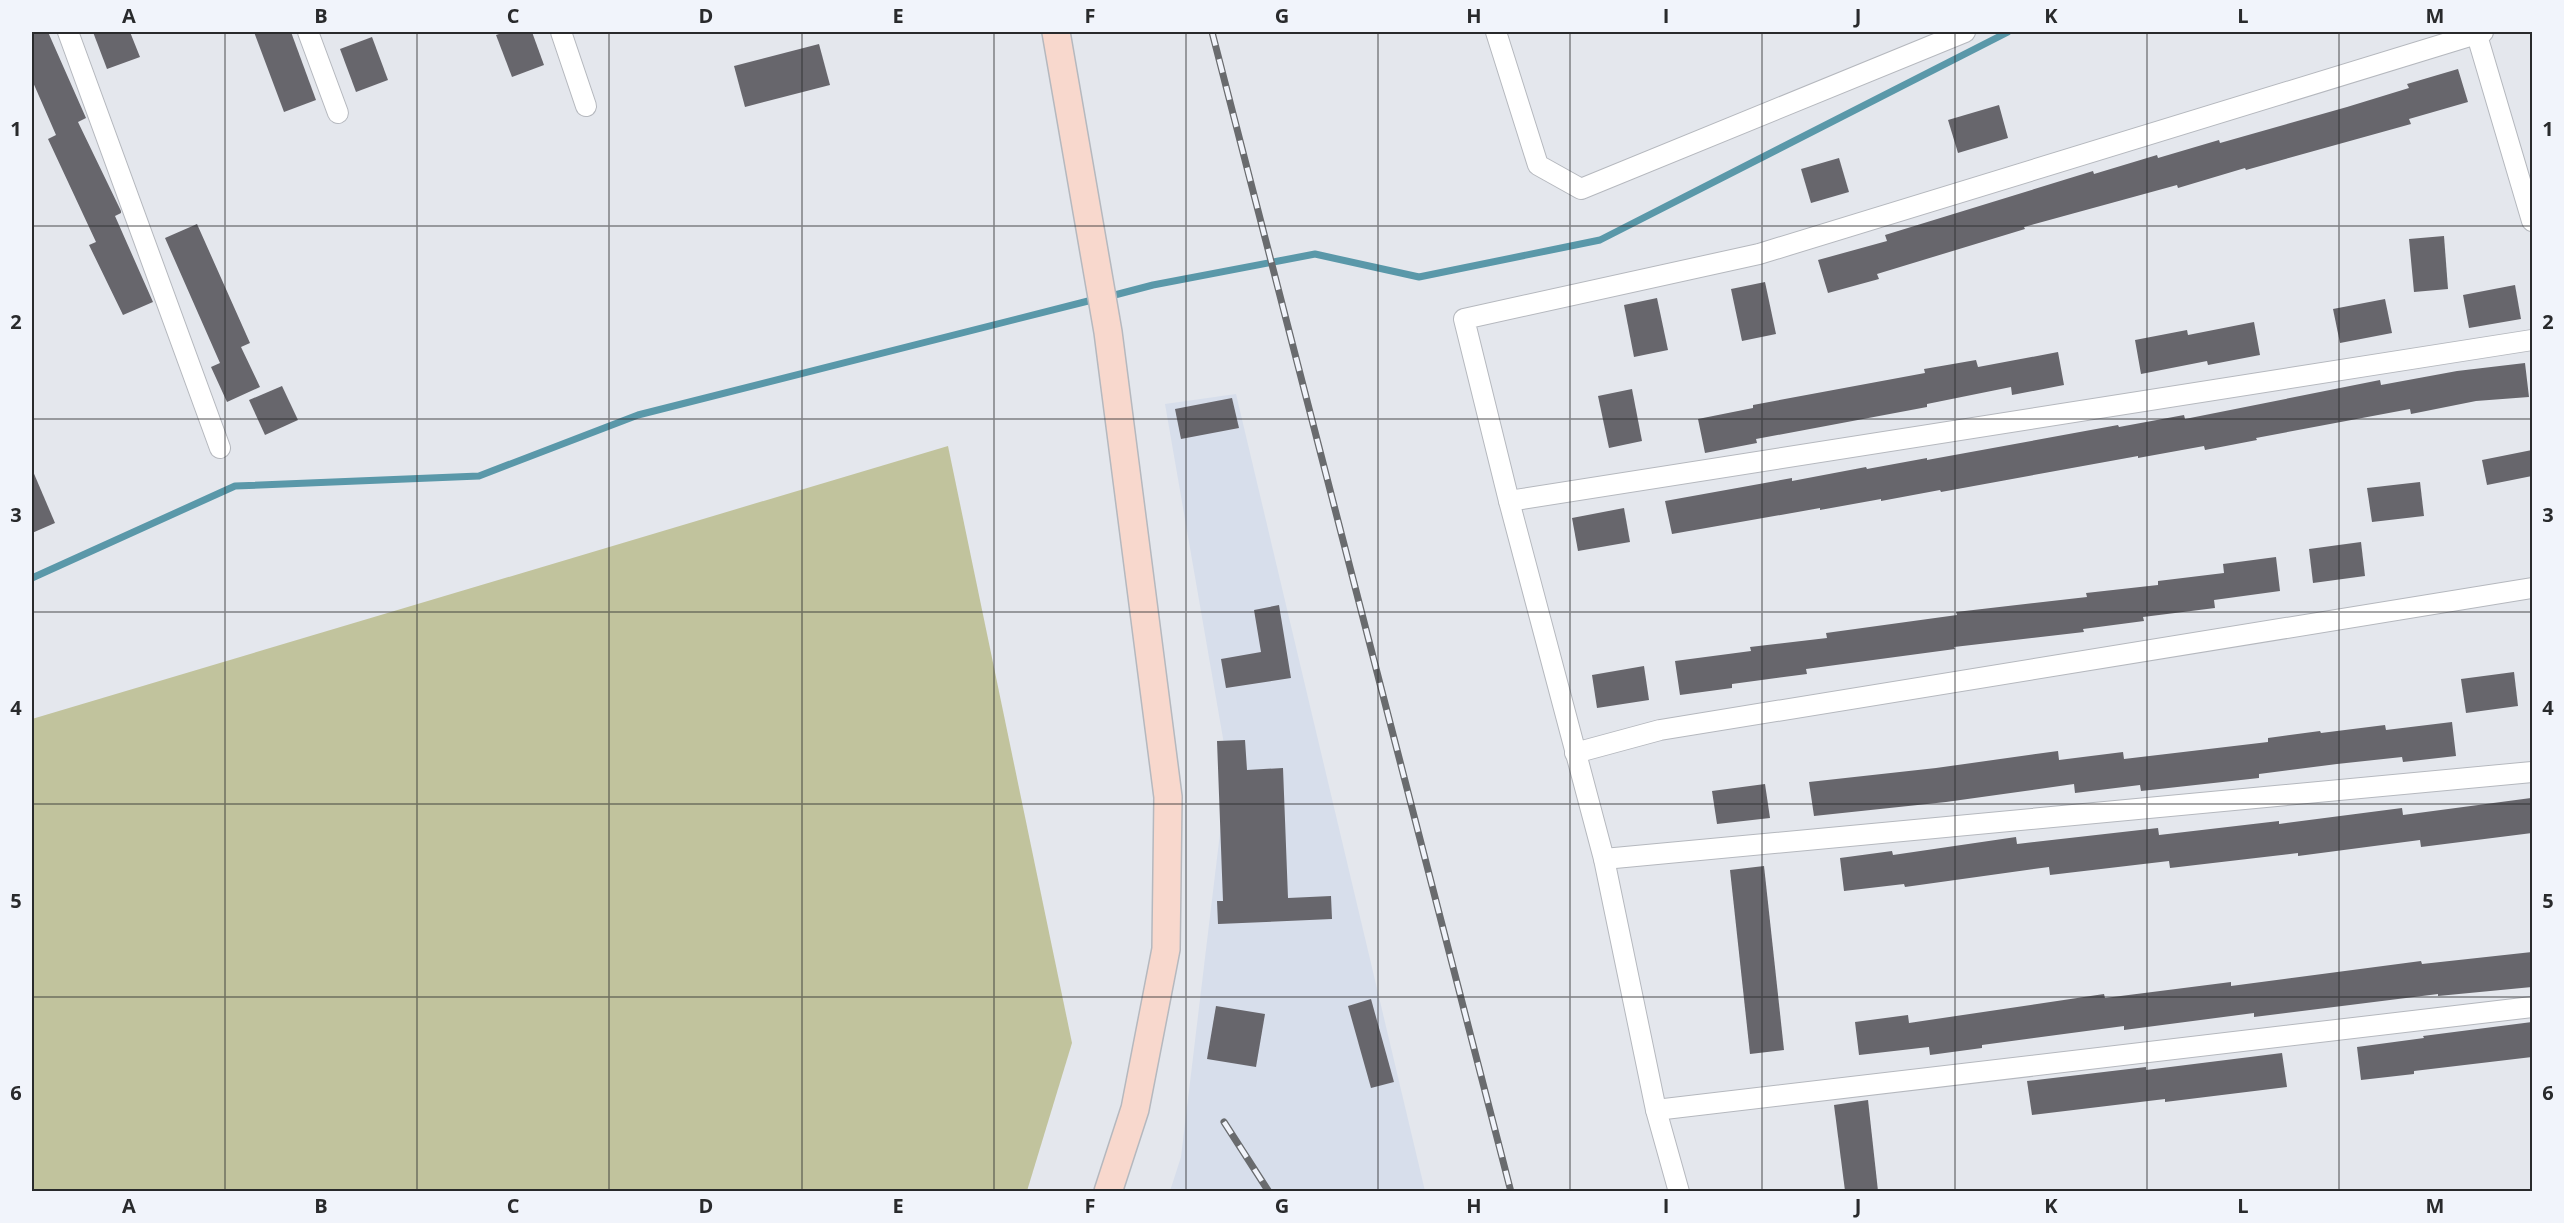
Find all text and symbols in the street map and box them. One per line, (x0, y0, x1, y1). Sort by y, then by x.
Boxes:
text: A (122, 2, 136, 29)
text: B (314, 2, 328, 29)
text: C (507, 2, 520, 29)
text: D (699, 2, 713, 29)
text: E (892, 2, 904, 29)
text: F (1085, 2, 1095, 29)
text: G (1275, 2, 1289, 29)
text: H (1466, 2, 1482, 29)
text: I (1663, 2, 1669, 29)
text: J (1853, 2, 1861, 29)
text: K (2044, 2, 2058, 29)
text: L (2237, 2, 2249, 29)
text: M (2426, 2, 2444, 29)
text: 1 (10, 115, 22, 142)
text: 1 (2542, 115, 2554, 142)
text: 2 (10, 308, 22, 335)
text: 2 (2542, 308, 2554, 335)
text: 3 (10, 501, 22, 528)
text: 3 (2542, 501, 2554, 528)
text: 4 (10, 694, 22, 721)
text: 4 (2542, 694, 2554, 721)
text: 5 (10, 887, 22, 914)
text: 5 (2542, 887, 2554, 914)
text: 6 (10, 1079, 22, 1106)
text: 6 (2542, 1079, 2554, 1106)
text: A (122, 1192, 136, 1219)
text: B (314, 1192, 328, 1219)
text: C (507, 1192, 520, 1219)
text: D (699, 1192, 713, 1219)
text: E (892, 1192, 904, 1219)
text: F (1085, 1192, 1095, 1219)
text: G (1275, 1192, 1289, 1219)
text: H (1466, 1192, 1482, 1219)
text: I (1663, 1192, 1669, 1219)
text: J (1853, 1192, 1861, 1219)
text: K (2044, 1192, 2058, 1219)
text: L (2237, 1192, 2249, 1219)
text: M (2426, 1192, 2444, 1219)

